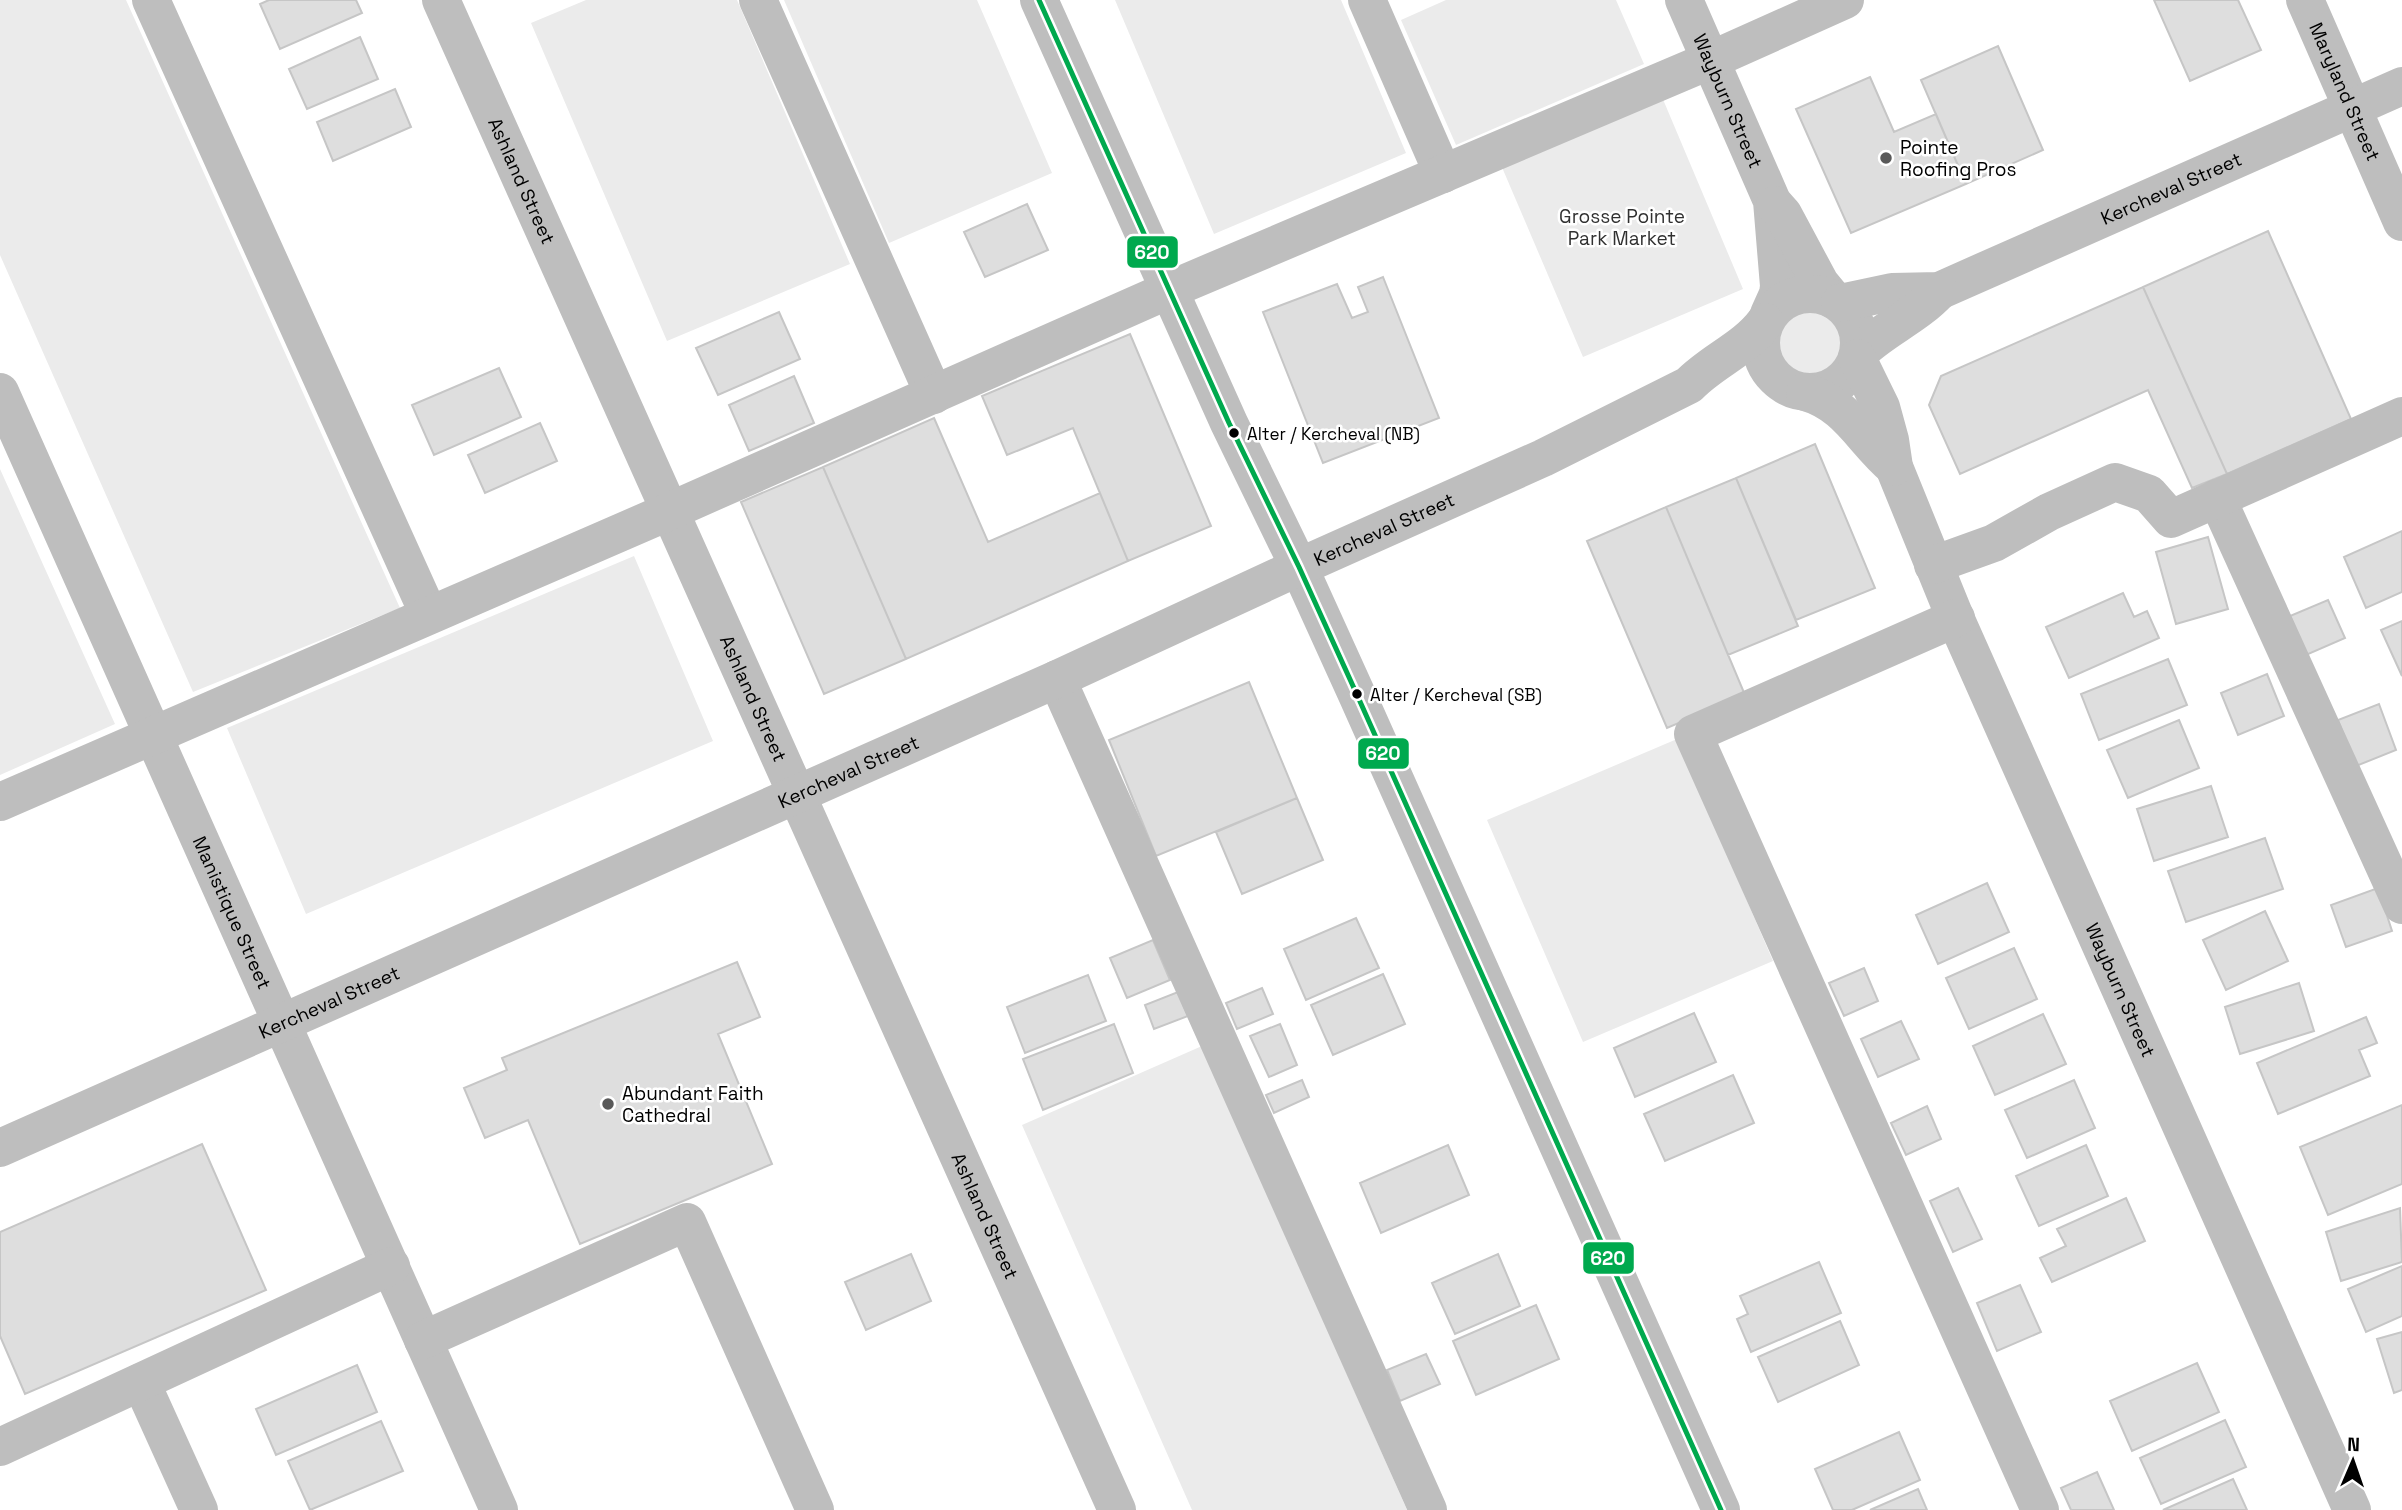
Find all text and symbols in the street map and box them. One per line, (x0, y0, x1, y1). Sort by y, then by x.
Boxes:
street label: Maryland Street (2303, 19, 2386, 165)
street label: Wayburn Street (1687, 30, 1768, 172)
street label: Ashland Street (482, 114, 561, 248)
place label: Pointe Roofing Pros (1900, 135, 2016, 182)
street label: Kercheval Street (2097, 147, 2246, 231)
marker: Pointe Roofing Pros (1878, 150, 1894, 166)
park label: Grosse Pointe Park Market (1559, 204, 1685, 251)
line badge: 620 (1126, 235, 1179, 269)
text: 620 (1134, 240, 1170, 265)
place label: Alter / Kercheval (NB) (1247, 423, 1420, 445)
marker: Alter / Kercheval (NB) (1227, 426, 1241, 440)
street label: Kercheval Street (1310, 487, 1458, 572)
street label: Ashland Street (714, 631, 792, 766)
place label: Alter / Kercheval (SB) (1370, 684, 1542, 706)
marker: Alter / Kercheval (SB) (1350, 687, 1364, 701)
street label: Kercheval Street (774, 730, 923, 814)
line badge: 620 (1357, 737, 1410, 770)
text: 620 (1365, 741, 1401, 766)
street label: Manistique Street (187, 832, 277, 993)
street label: Wayburn Street (2079, 919, 2161, 1061)
street label: Kercheval Street (255, 960, 404, 1045)
place label: Abundant Faith Cathedral (622, 1081, 764, 1128)
marker: Abundant Faith Cathedral (600, 1096, 616, 1112)
street label: Ashland Street (946, 1149, 1024, 1283)
line badge: 620 (1582, 1241, 1635, 1275)
text: 620 (1590, 1246, 1626, 1271)
north arrow (2318, 1426, 2388, 1496)
text: N (2347, 1432, 2360, 1457)

